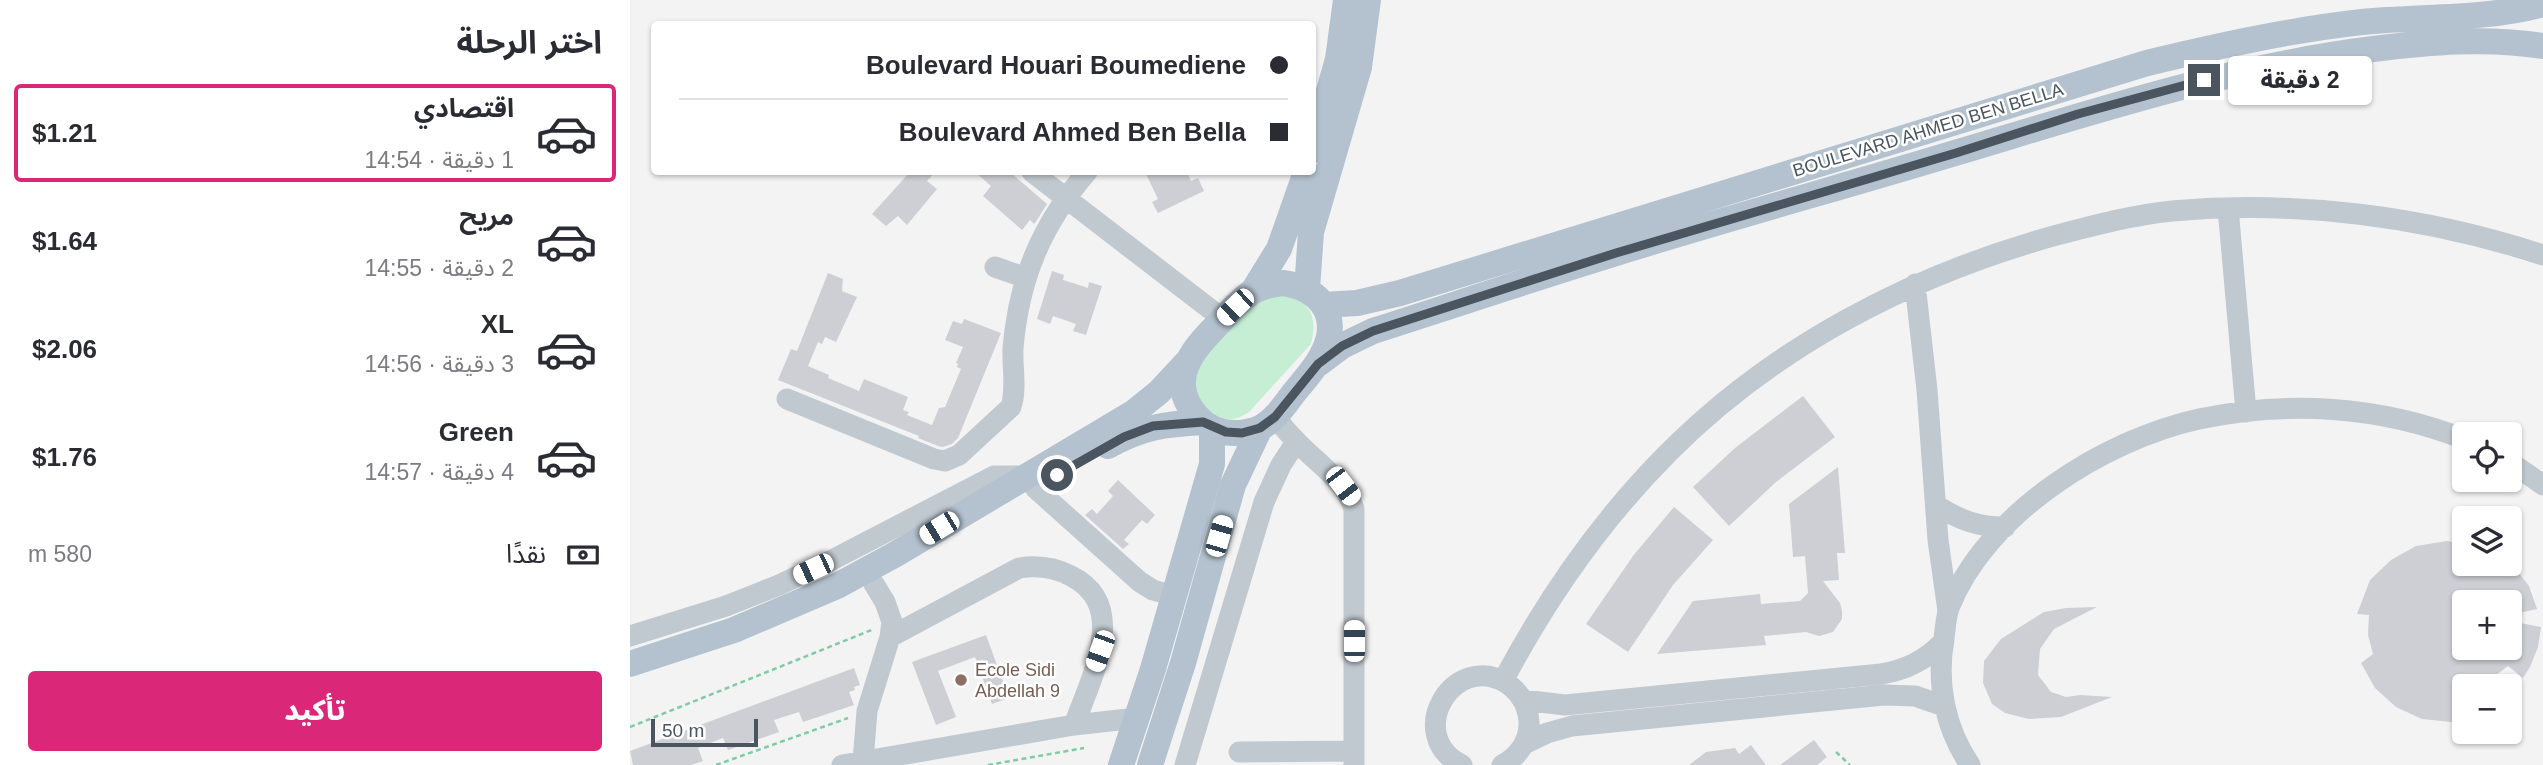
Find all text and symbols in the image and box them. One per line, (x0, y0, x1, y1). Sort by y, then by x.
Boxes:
text: اختر الرحلة (456, 24, 602, 60)
text: Boulevard Houari Boumediene (866, 50, 1246, 80)
callout: 2 دقيقة (2228, 56, 2372, 104)
route end (2188, 64, 2220, 96)
text: 2 دقيقة (2260, 67, 2340, 93)
street label: BOULEVARD AHMED BEN BELLA (1790, 79, 2066, 181)
text: اقتصادي (414, 93, 514, 123)
icon: car (535, 102, 598, 165)
text: Boulevard Ahmed Ben Bella (899, 117, 1246, 147)
text: $1.21 (32, 118, 97, 148)
text: 1 دقيقة · 14:54 (364, 147, 514, 173)
text: مريح (459, 201, 514, 231)
icon: car (535, 210, 598, 273)
text: $1.64 (32, 226, 97, 256)
text: 2 دقيقة · 14:55 (364, 255, 514, 281)
car (1213, 285, 1258, 329)
text: XL (481, 309, 514, 339)
icon: car (535, 318, 598, 381)
text: $2.06 (32, 334, 97, 364)
text: 3 دقيقة · 14:56 (364, 351, 514, 377)
text: Green (439, 417, 514, 447)
map controls (2452, 422, 2522, 744)
button: locate (2452, 422, 2522, 492)
icon: car (535, 426, 598, 489)
text: $1.76 (32, 442, 97, 472)
text: 4 دقيقة · 14:57 (364, 459, 514, 485)
route start (1041, 459, 1073, 491)
car (1322, 463, 1365, 509)
button: layers (2452, 506, 2522, 576)
car (916, 508, 963, 548)
car (1204, 513, 1235, 559)
icon: cash (564, 536, 602, 574)
text: نقدًا (506, 539, 546, 569)
text: 580 m (28, 541, 92, 567)
car (790, 551, 837, 587)
button: + (2452, 590, 2522, 660)
car (1344, 620, 1365, 662)
car (1083, 628, 1118, 674)
place label: Ecole Sidi Abdellah 9 (975, 660, 1060, 701)
button: تأكيد (28, 671, 602, 751)
marker: Ecole Sidi Abdellah 9 (953, 672, 969, 688)
button: − (2452, 674, 2522, 744)
scale bar (651, 716, 758, 748)
text: 50 m (662, 720, 704, 741)

